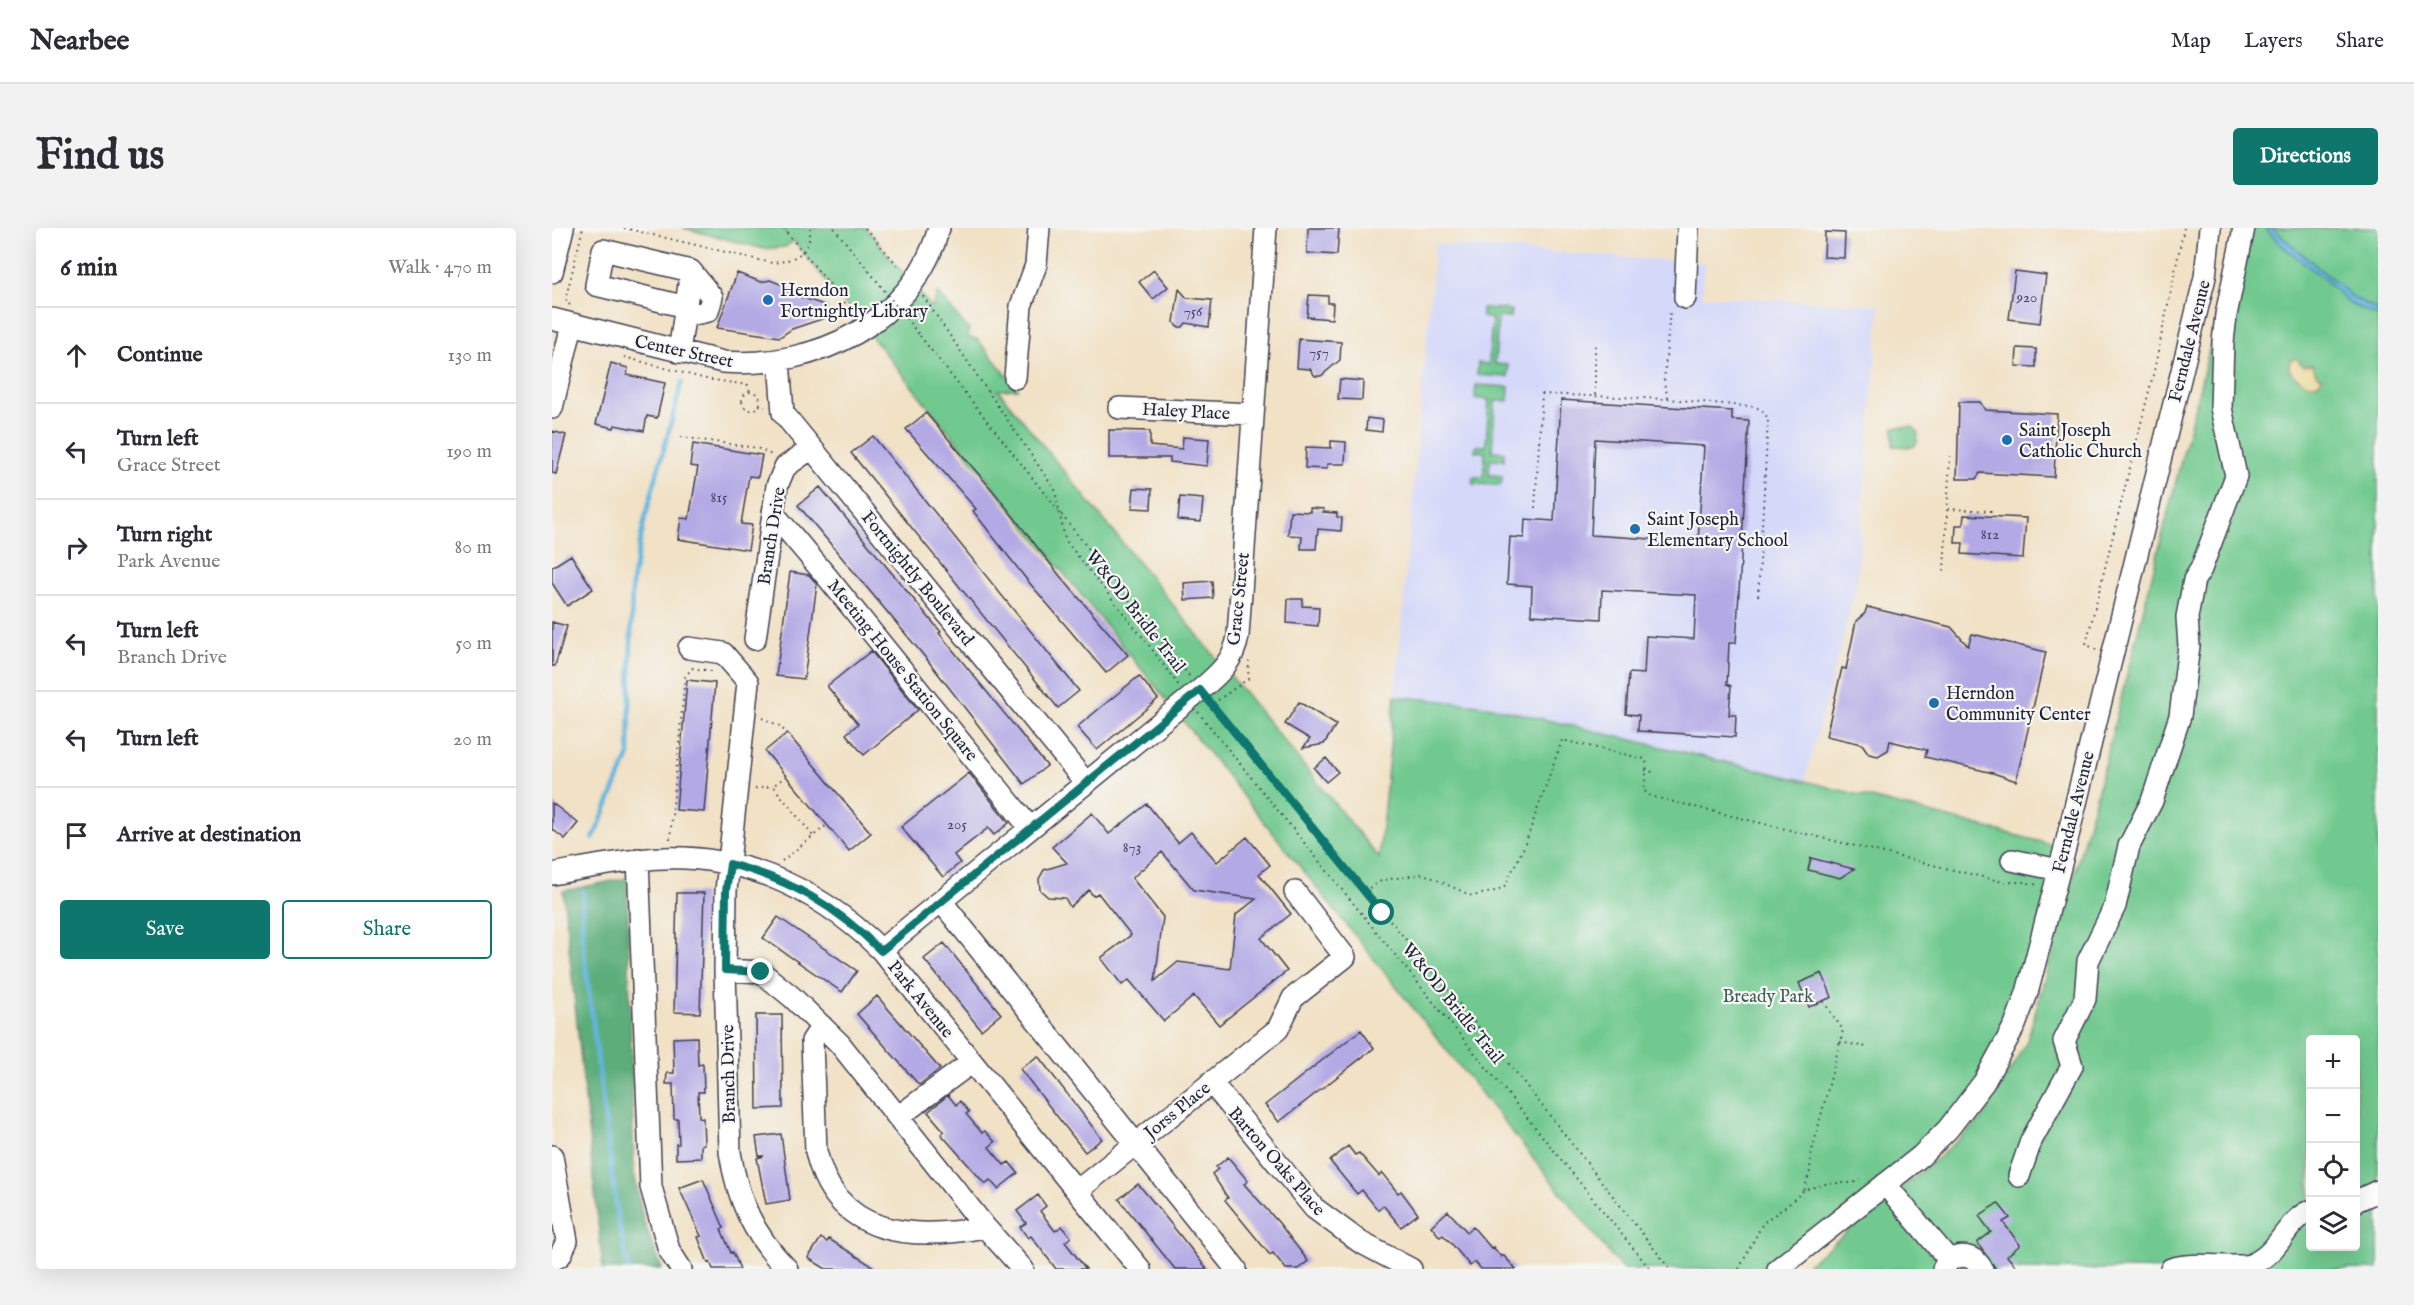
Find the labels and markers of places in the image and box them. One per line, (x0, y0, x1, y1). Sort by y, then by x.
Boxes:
place label: Herndon Fortnightly Library (780, 280, 928, 324)
marker: Herndon Fortnightly Library (761, 293, 775, 307)
place label: Saint Joseph Catholic Church (2019, 420, 2142, 464)
marker: Saint Joseph Catholic Church (2000, 433, 2014, 447)
place label: Saint Joseph Elementary School (1647, 509, 1788, 553)
marker: Saint Joseph Elementary School (1628, 522, 1642, 536)
place label: Herndon Community Center (1946, 683, 2091, 727)
marker: Herndon Community Center (1927, 696, 1941, 710)

